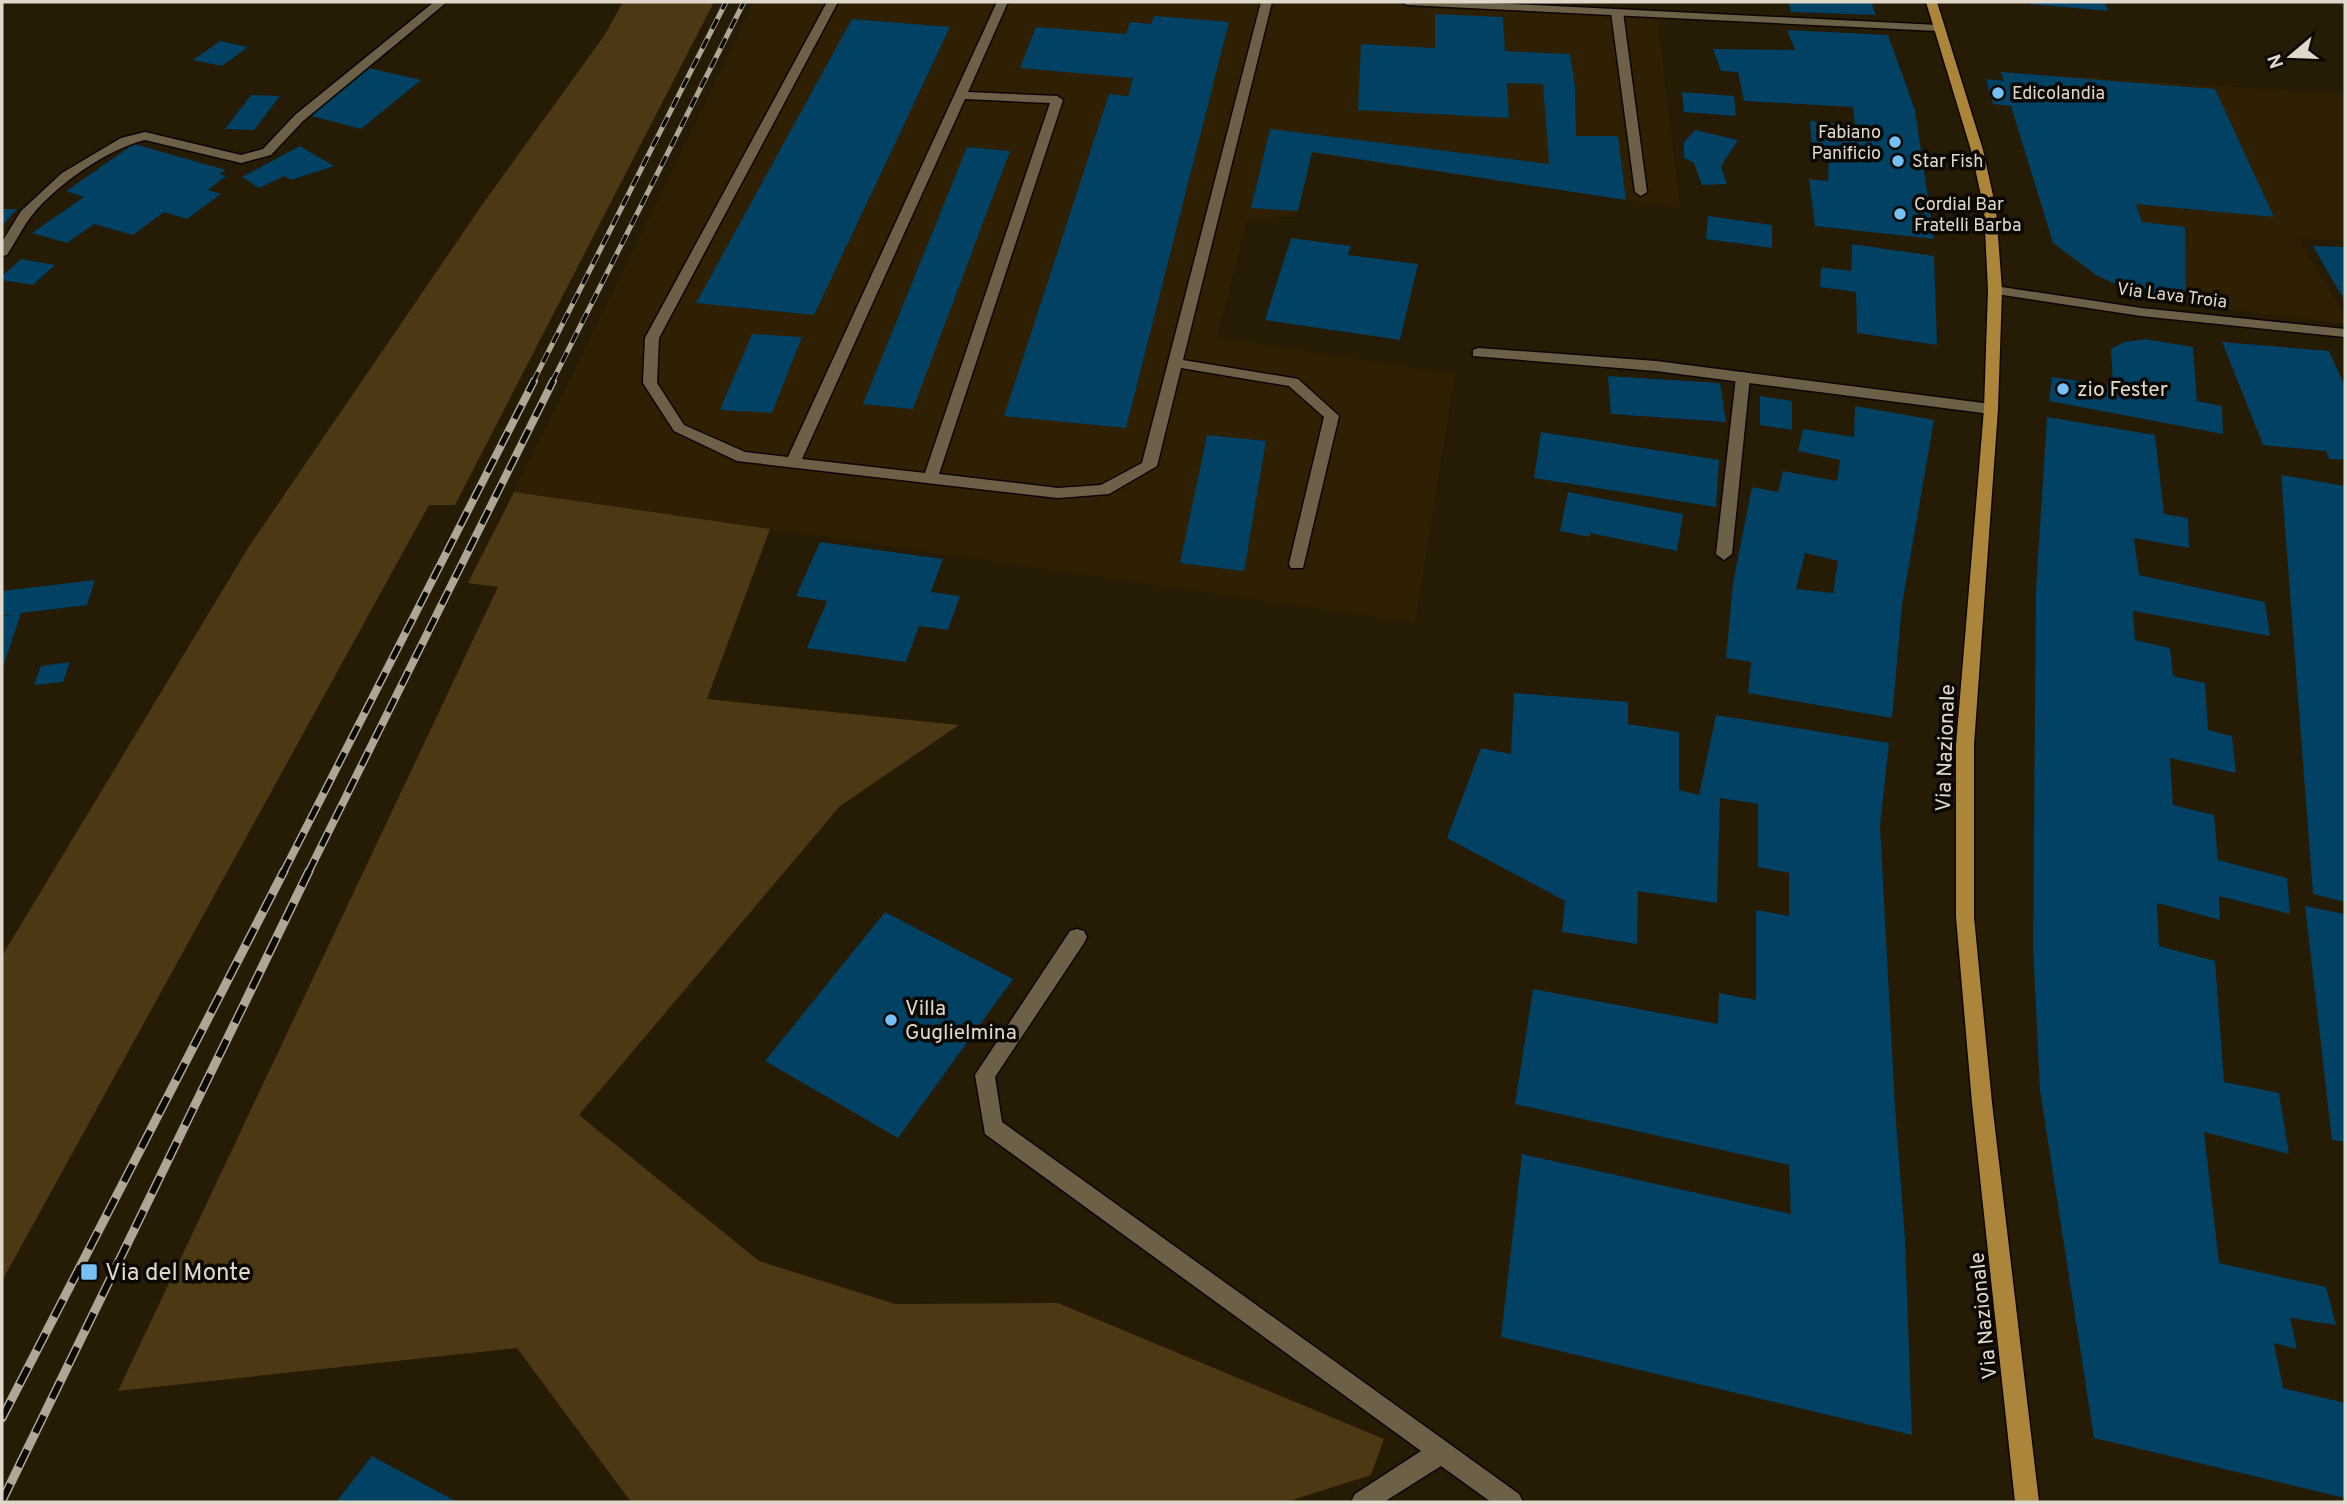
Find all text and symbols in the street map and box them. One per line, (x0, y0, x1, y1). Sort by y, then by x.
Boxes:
north arrow (2256, 21, 2326, 91)
text: N (2263, 51, 2290, 71)
place label: Edicolandia (2012, 83, 2105, 106)
marker: Edicolandia (1990, 85, 2006, 101)
place label: Fabiano Panificio (1811, 122, 1881, 166)
marker: Fabiano Panificio (1887, 134, 1903, 150)
place label: Star Fish (1912, 151, 1983, 174)
marker: Star Fish (1890, 153, 1906, 169)
place label: Cordial Bar Fratelli Barba (1914, 194, 2022, 238)
marker: Cordial Bar Fratelli Barba (1892, 206, 1908, 222)
street label: Via Lava Troia (2115, 278, 2228, 315)
place label: zio Fester (2077, 377, 2168, 404)
marker: zio Fester (2055, 381, 2071, 397)
street label: Via Nazionale (1931, 684, 1962, 812)
place label: Villa Guglielmina (905, 996, 1017, 1047)
marker: Villa Guglielmina (883, 1012, 899, 1028)
street label: Via Nazionale (1964, 1251, 2005, 1381)
place label: Via del Monte (105, 1259, 251, 1289)
marker: Via del Monte (79, 1262, 99, 1282)

